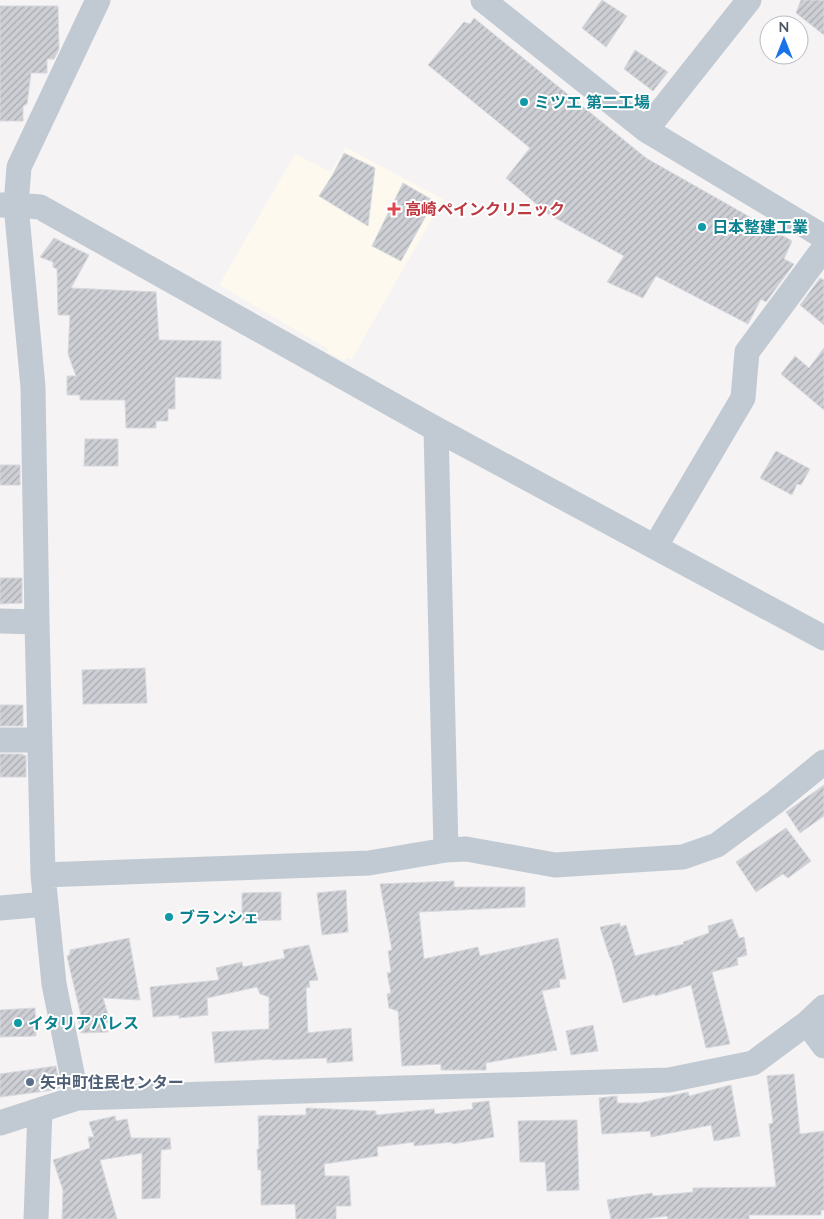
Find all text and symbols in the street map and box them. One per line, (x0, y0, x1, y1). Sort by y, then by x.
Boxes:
north arrow (759, 15, 809, 65)
text: N (779, 18, 789, 35)
place label: ミツエ 第二工場 (534, 92, 650, 111)
marker: ミツエ 第二工場 (518, 96, 530, 108)
place label: 高崎ペインクリニック (405, 199, 565, 218)
marker: 高崎ペインクリニック (387, 202, 401, 216)
place label: 日本整建工業 (712, 217, 808, 236)
marker: 日本整建工業 (696, 221, 708, 233)
place label: ブランシェ (179, 907, 259, 926)
marker: ブランシェ (163, 911, 175, 923)
place label: イタリアパレス (28, 1013, 139, 1032)
marker: イタリアパレス (12, 1017, 24, 1029)
place label: 矢中町住民センター (40, 1072, 184, 1091)
marker: 矢中町住民センター (24, 1076, 36, 1088)

